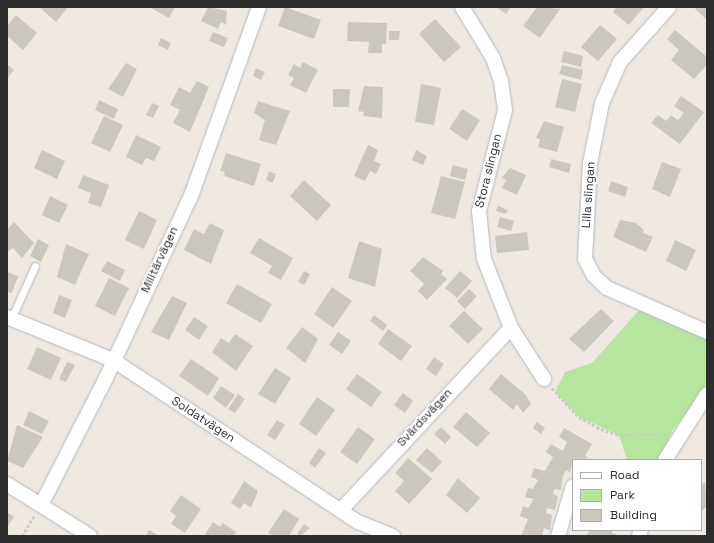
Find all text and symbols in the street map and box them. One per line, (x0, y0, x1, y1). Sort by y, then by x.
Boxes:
street label: Stora slingan (473, 132, 505, 210)
street label: Lilla slingan (579, 161, 599, 229)
street label: Militärvägen (138, 225, 182, 295)
street label: Svärdsvägen (395, 386, 455, 450)
street label: Soldatvägen (169, 394, 237, 446)
legend (572, 459, 702, 531)
text: Road (610, 467, 639, 483)
text: Park (610, 487, 635, 503)
text: Building (610, 507, 657, 523)

